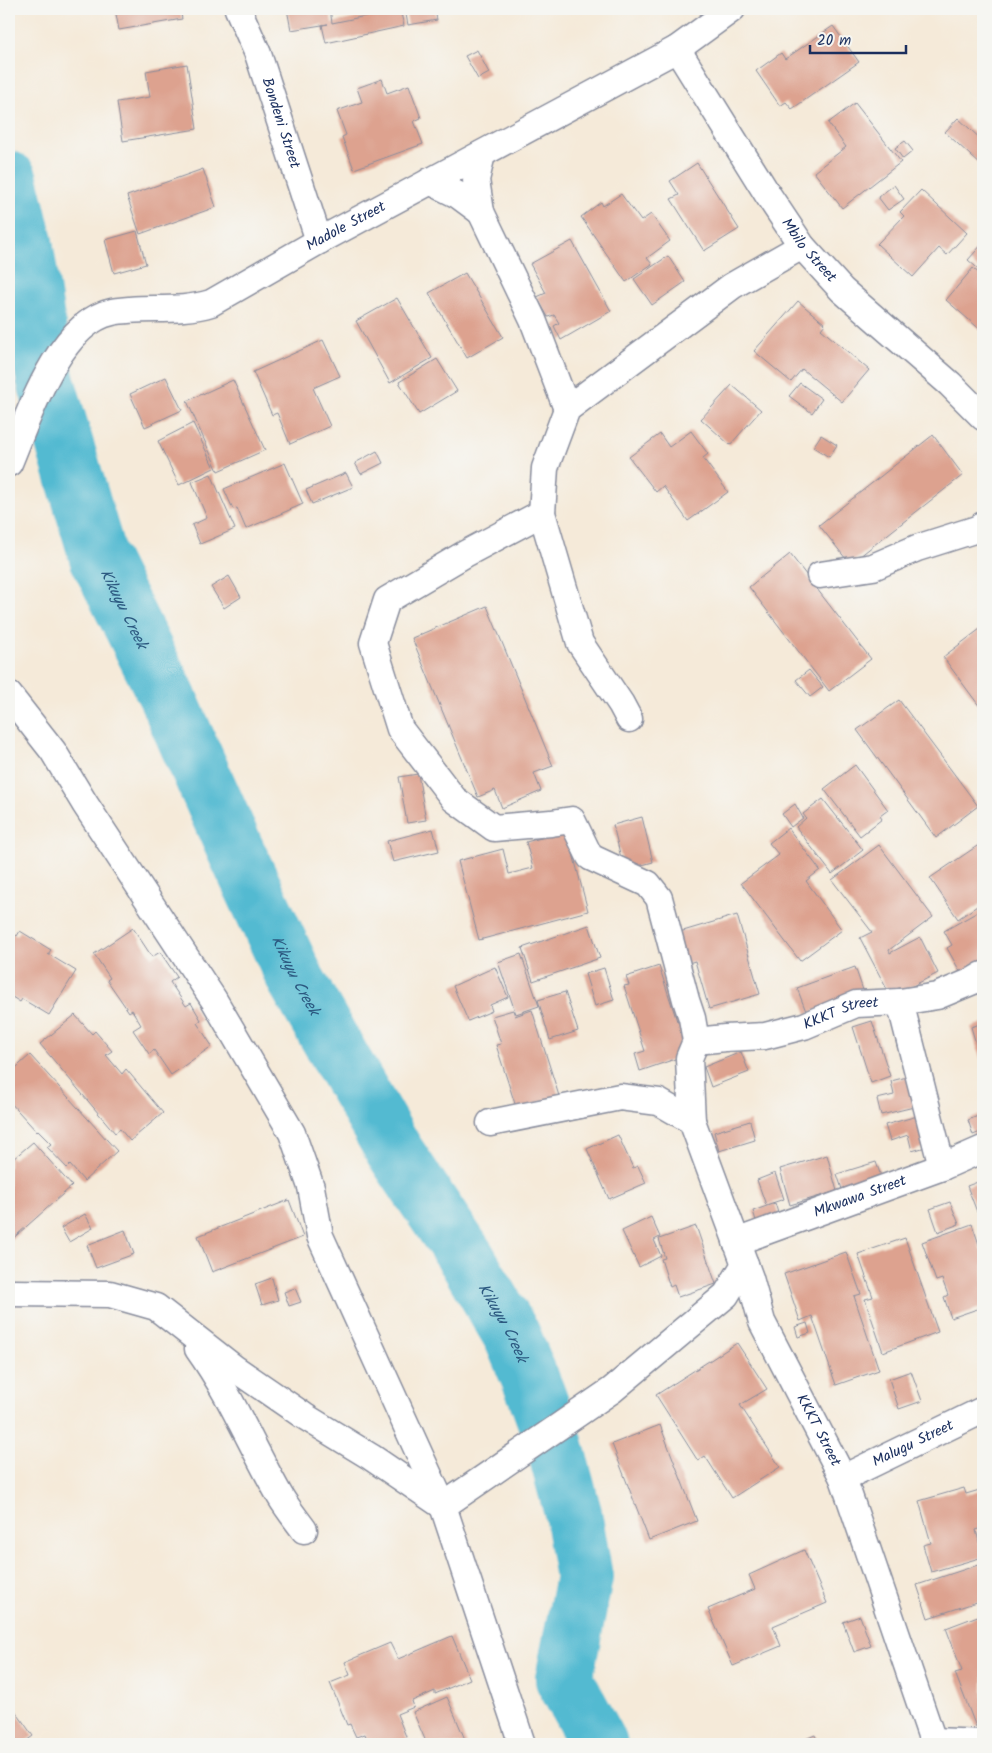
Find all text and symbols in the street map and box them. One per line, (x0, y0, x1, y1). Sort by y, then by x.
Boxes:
scale bar (810, 22, 906, 54)
text: 20 m (817, 29, 851, 53)
street label: Bondeni Street (255, 75, 307, 172)
street label: Madole Street (302, 195, 391, 258)
street label: Mbilo Street (775, 213, 842, 289)
water label: Kikuyu Creek (93, 564, 155, 656)
water label: Kikuyu Creek (265, 932, 328, 1022)
street label: KKKT Street (799, 991, 879, 1037)
street label: Mkwawa Street (810, 1169, 910, 1225)
water label: Kikuyu Creek (471, 1279, 535, 1369)
street label: KKKT Street (789, 1390, 847, 1471)
street label: Malugu Street (868, 1414, 958, 1474)

